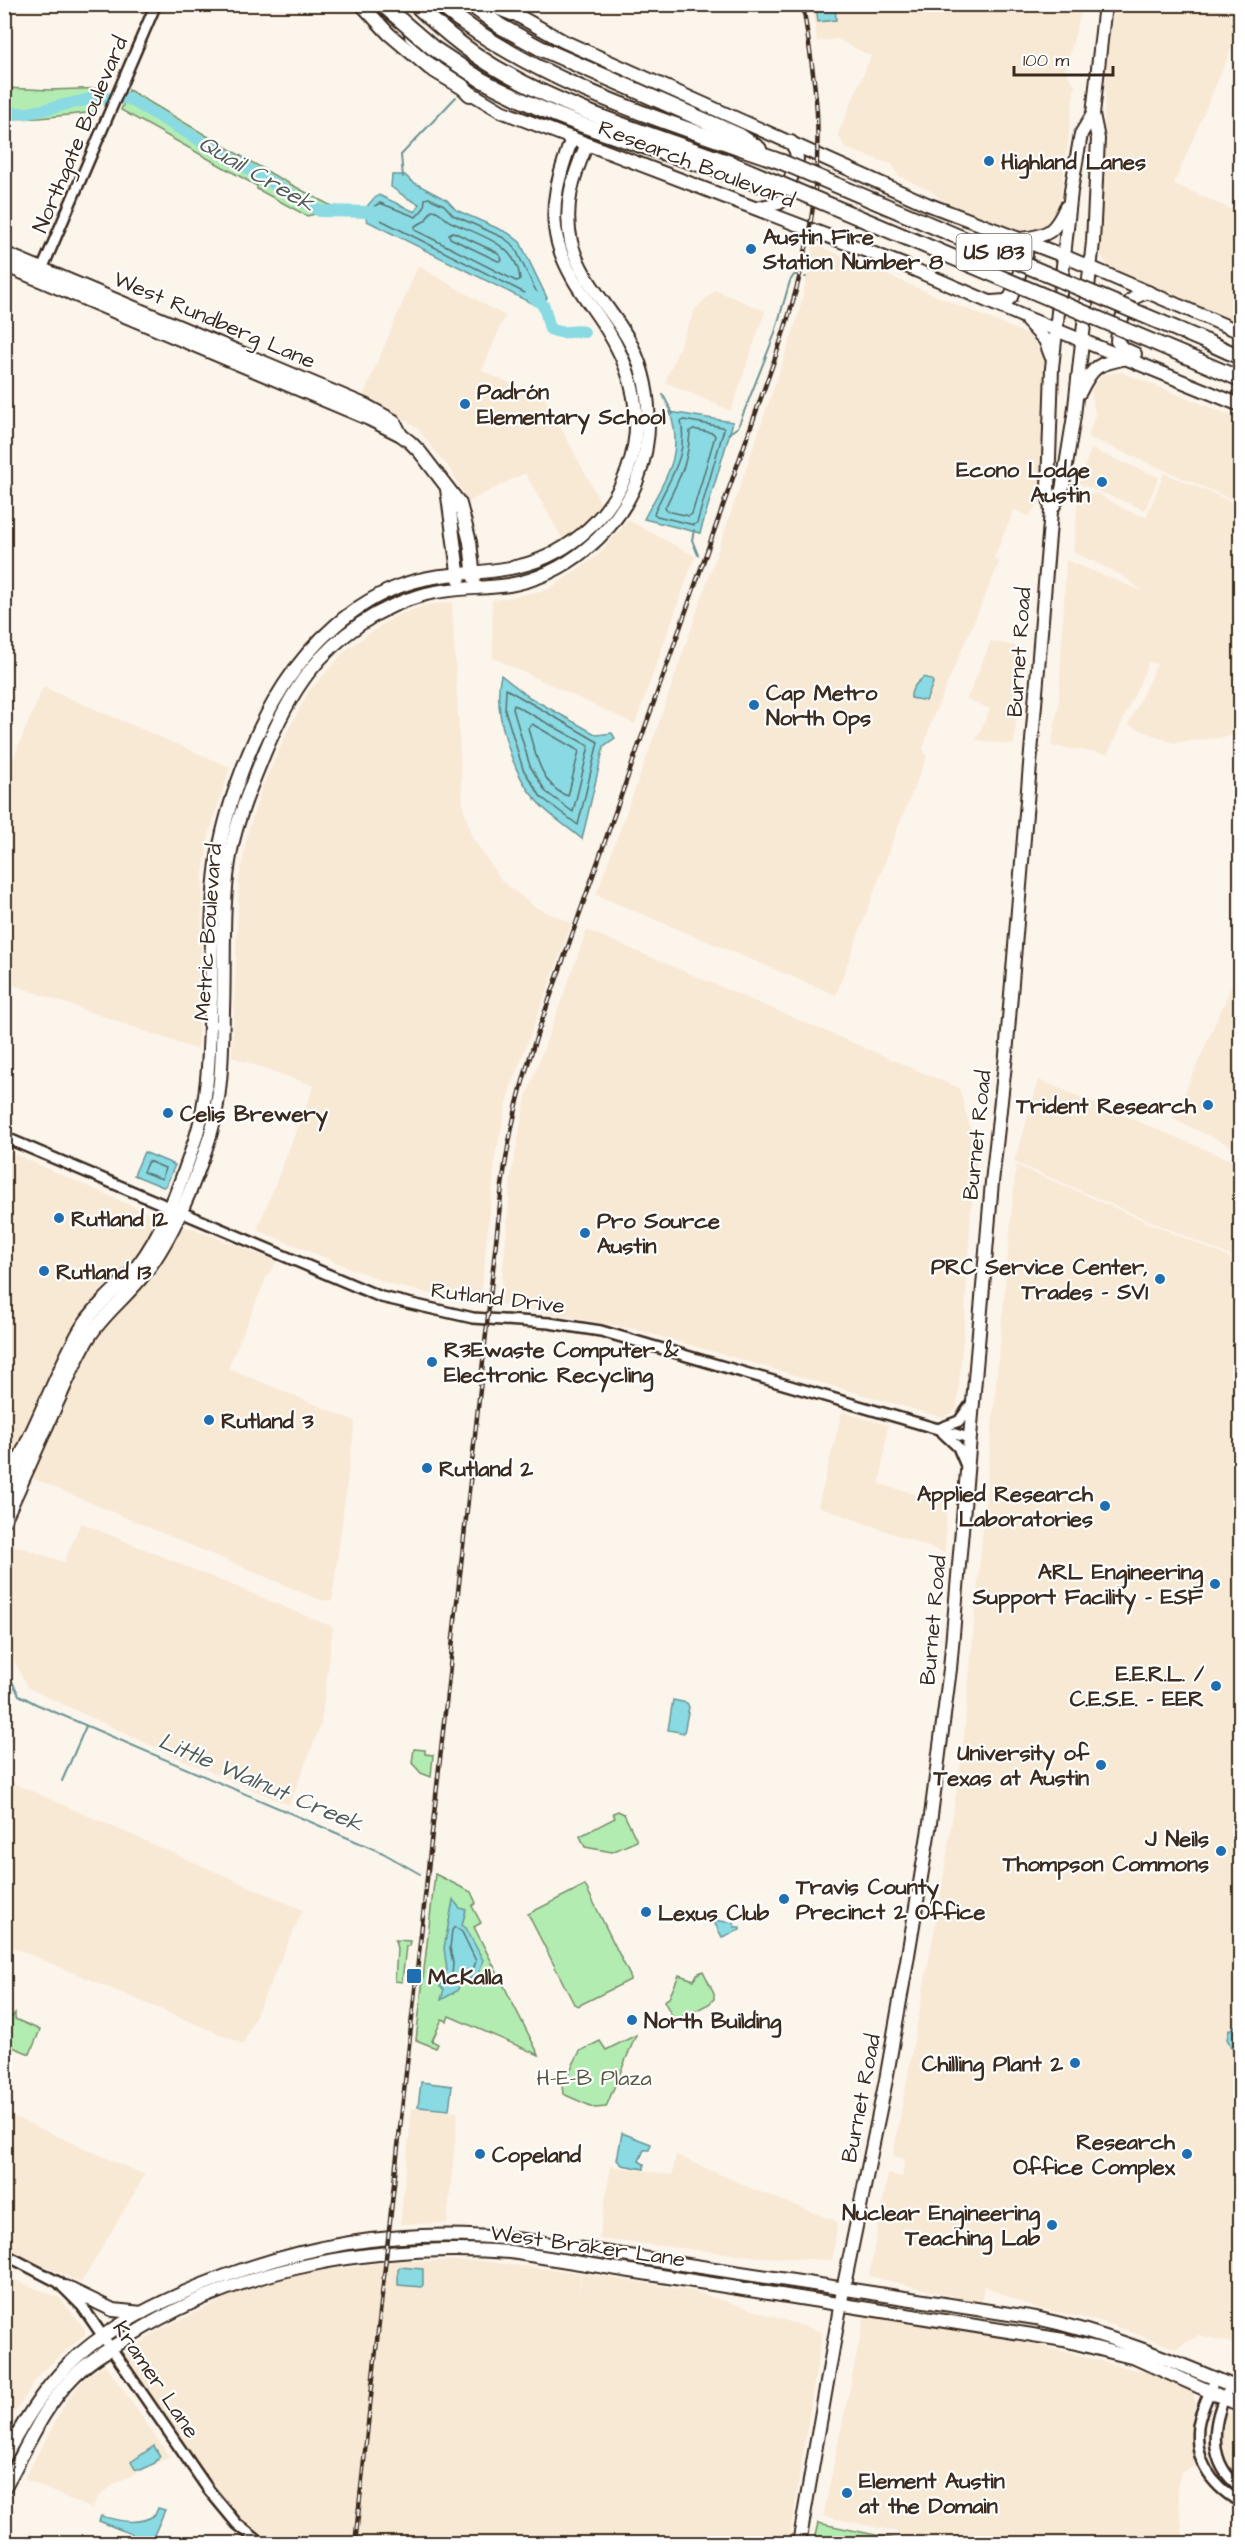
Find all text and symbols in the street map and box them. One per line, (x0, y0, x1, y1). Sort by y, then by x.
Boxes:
street label: Northgate Boulevard (25, 32, 137, 238)
scale bar (1014, 39, 1113, 77)
text: 100 m (1023, 48, 1069, 73)
street label: Research Boulevard (594, 113, 799, 216)
water label: Quail Creek (192, 127, 322, 222)
place label: Highland Lanes (1001, 147, 1146, 179)
marker: Highland Lanes (982, 154, 996, 168)
place label: Austin Fire Station Number 8 (762, 222, 944, 278)
road number: US 183 (956, 234, 1032, 270)
marker: Austin Fire Station Number 8 (744, 242, 758, 256)
street label: West Rundberg Lane (108, 264, 320, 378)
place label: Padrón Elementary School (477, 377, 666, 435)
marker: Padrón Elementary School (458, 397, 472, 411)
place label: Econo Lodge Austin (956, 455, 1090, 511)
marker: Econo Lodge Austin (1095, 475, 1109, 489)
street label: Burnet Road (999, 586, 1039, 718)
place label: Cap Metro North Ops (766, 678, 878, 734)
marker: Cap Metro North Ops (747, 698, 761, 712)
street label: Metric Boulevard (187, 842, 230, 1022)
street label: Burnet Road (955, 1069, 1000, 1201)
place label: Trident Research (1015, 1091, 1197, 1122)
marker: Trident Research (1201, 1098, 1215, 1112)
place label: Celis Brewery (180, 1099, 329, 1132)
marker: Celis Brewery (161, 1106, 175, 1120)
place label: Rutland 12 (71, 1204, 168, 1235)
place label: Pro Source Austin (597, 1206, 720, 1262)
marker: Rutland 12 (52, 1211, 66, 1225)
marker: Pro Source Austin (578, 1226, 592, 1240)
place label: PRC Service Center, Trades - SV1 (931, 1252, 1148, 1308)
place label: Rutland 13 (56, 1257, 152, 1288)
marker: Rutland 13 (37, 1264, 51, 1278)
marker: PRC Service Center, Trades - SV1 (1153, 1272, 1167, 1286)
street label: Rutland Drive (429, 1275, 567, 1322)
place label: R3Ewaste Computer & Electronic Recycling (444, 1335, 680, 1393)
marker: R3Ewaste Computer & Electronic Recycling (425, 1355, 439, 1369)
place label: Rutland 3 (221, 1406, 314, 1437)
marker: Rutland 3 (202, 1413, 216, 1427)
place label: Rutland 2 (439, 1454, 533, 1485)
marker: Rutland 2 (420, 1461, 434, 1475)
place label: Applied Research Laboratories (917, 1479, 1094, 1535)
marker: Applied Research Laboratories (1098, 1499, 1112, 1513)
street label: Burnet Road (912, 1554, 955, 1686)
place label: ARL Engineering Support Facility - ESF (972, 1557, 1204, 1615)
marker: ARL Engineering Support Facility - ESF (1208, 1577, 1222, 1591)
place label: E.E.R.L. / C.E.S.E. - EER (1070, 1659, 1204, 1715)
marker: E.E.R.L. / C.E.S.E. - EER (1209, 1679, 1223, 1693)
water label: Little Walnut Creek (153, 1724, 369, 1842)
place label: University of Texas at Austin (933, 1738, 1090, 1794)
marker: University of Texas at Austin (1094, 1758, 1108, 1772)
place label: J Neils Thompson Commons (1002, 1824, 1209, 1880)
marker: J Neils Thompson Commons (1214, 1844, 1228, 1858)
place label: Travis County Precinct 2 Office (795, 1872, 985, 1928)
marker: Travis County Precinct 2 Office (777, 1892, 791, 1906)
place label: Lexus Club (658, 1898, 770, 1929)
marker: Lexus Club (639, 1905, 653, 1919)
place label: McKalla (428, 1962, 504, 1993)
marker: McKalla (405, 1967, 423, 1985)
place label: North Building (644, 2006, 782, 2038)
marker: North Building (625, 2013, 639, 2027)
street label: Burnet Road (834, 2031, 889, 2165)
place label: Chilling Plant 2 (922, 2049, 1063, 2081)
marker: Chilling Plant 2 (1068, 2056, 1082, 2070)
park label: H-E-B Plaza (536, 2063, 652, 2094)
place label: Research Office Complex (1013, 2127, 1176, 2183)
place label: Copeland (492, 2140, 582, 2171)
marker: Copeland (473, 2147, 487, 2161)
marker: Research Office Complex (1180, 2147, 1194, 2161)
place label: Nuclear Engineering Teaching Lab (842, 2198, 1041, 2255)
street label: West Braker Lane (489, 2217, 687, 2275)
marker: Nuclear Engineering Teaching Lab (1045, 2218, 1059, 2232)
street label: Kramer Lane (105, 2315, 207, 2445)
place label: Element Austin at the Domain (858, 2466, 1005, 2522)
marker: Element Austin at the Domain (840, 2486, 854, 2500)

